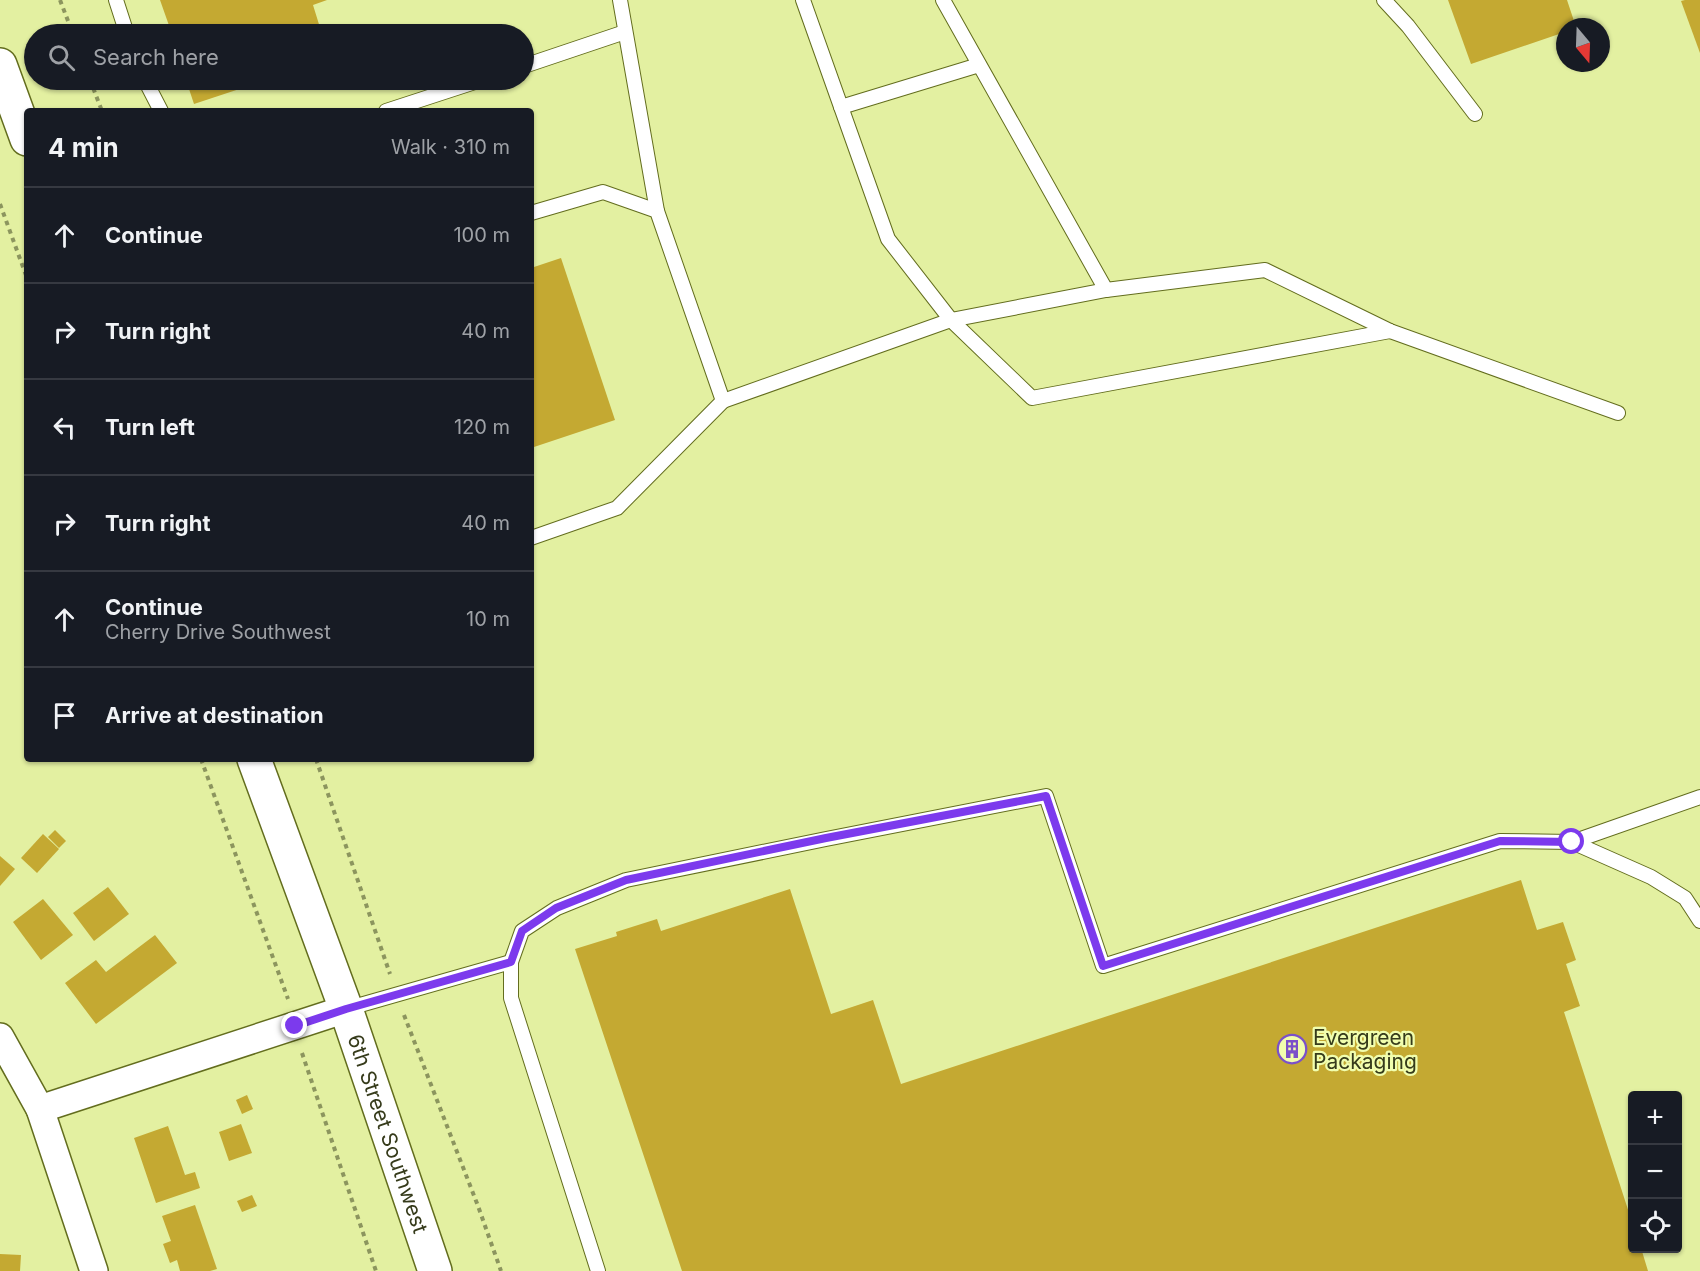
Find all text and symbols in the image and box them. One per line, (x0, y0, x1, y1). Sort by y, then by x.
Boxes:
north arrow (1556, 18, 1610, 72)
search box (24, 24, 534, 90)
icon: search (45, 41, 78, 74)
text: Search here (93, 44, 219, 70)
text: 4 min (48, 132, 119, 163)
text: Walk · 310 m (391, 135, 510, 159)
icon: ahead (48, 219, 81, 252)
text: Continue (105, 222, 203, 248)
text: 100 m (453, 223, 510, 247)
icon: right (48, 315, 81, 348)
text: Turn right (105, 318, 211, 344)
text: 40 m (461, 319, 510, 343)
icon: left (48, 411, 81, 444)
text: Turn left (105, 414, 195, 440)
text: 120 m (454, 415, 510, 439)
icon: right (48, 507, 81, 540)
text: Turn right (105, 510, 211, 536)
text: 40 m (461, 511, 510, 535)
text: Continue (105, 594, 203, 620)
icon: ahead (48, 603, 81, 636)
text: 10 m (466, 607, 510, 631)
text: Cherry Drive Southwest (105, 620, 331, 644)
icon: arrive (48, 699, 81, 732)
text: Arrive at destination (105, 702, 324, 728)
route start (1558, 828, 1584, 854)
route end (281, 1012, 307, 1038)
place label: Evergreen Packaging (1313, 1025, 1417, 1074)
street label: 6th Street Southwest (343, 1031, 434, 1236)
building icon: Evergreen Packaging (1276, 1033, 1308, 1065)
map controls (1628, 1091, 1682, 1253)
button: + (1628, 1091, 1682, 1145)
button: − (1628, 1145, 1682, 1199)
button: locate (1628, 1199, 1682, 1253)

